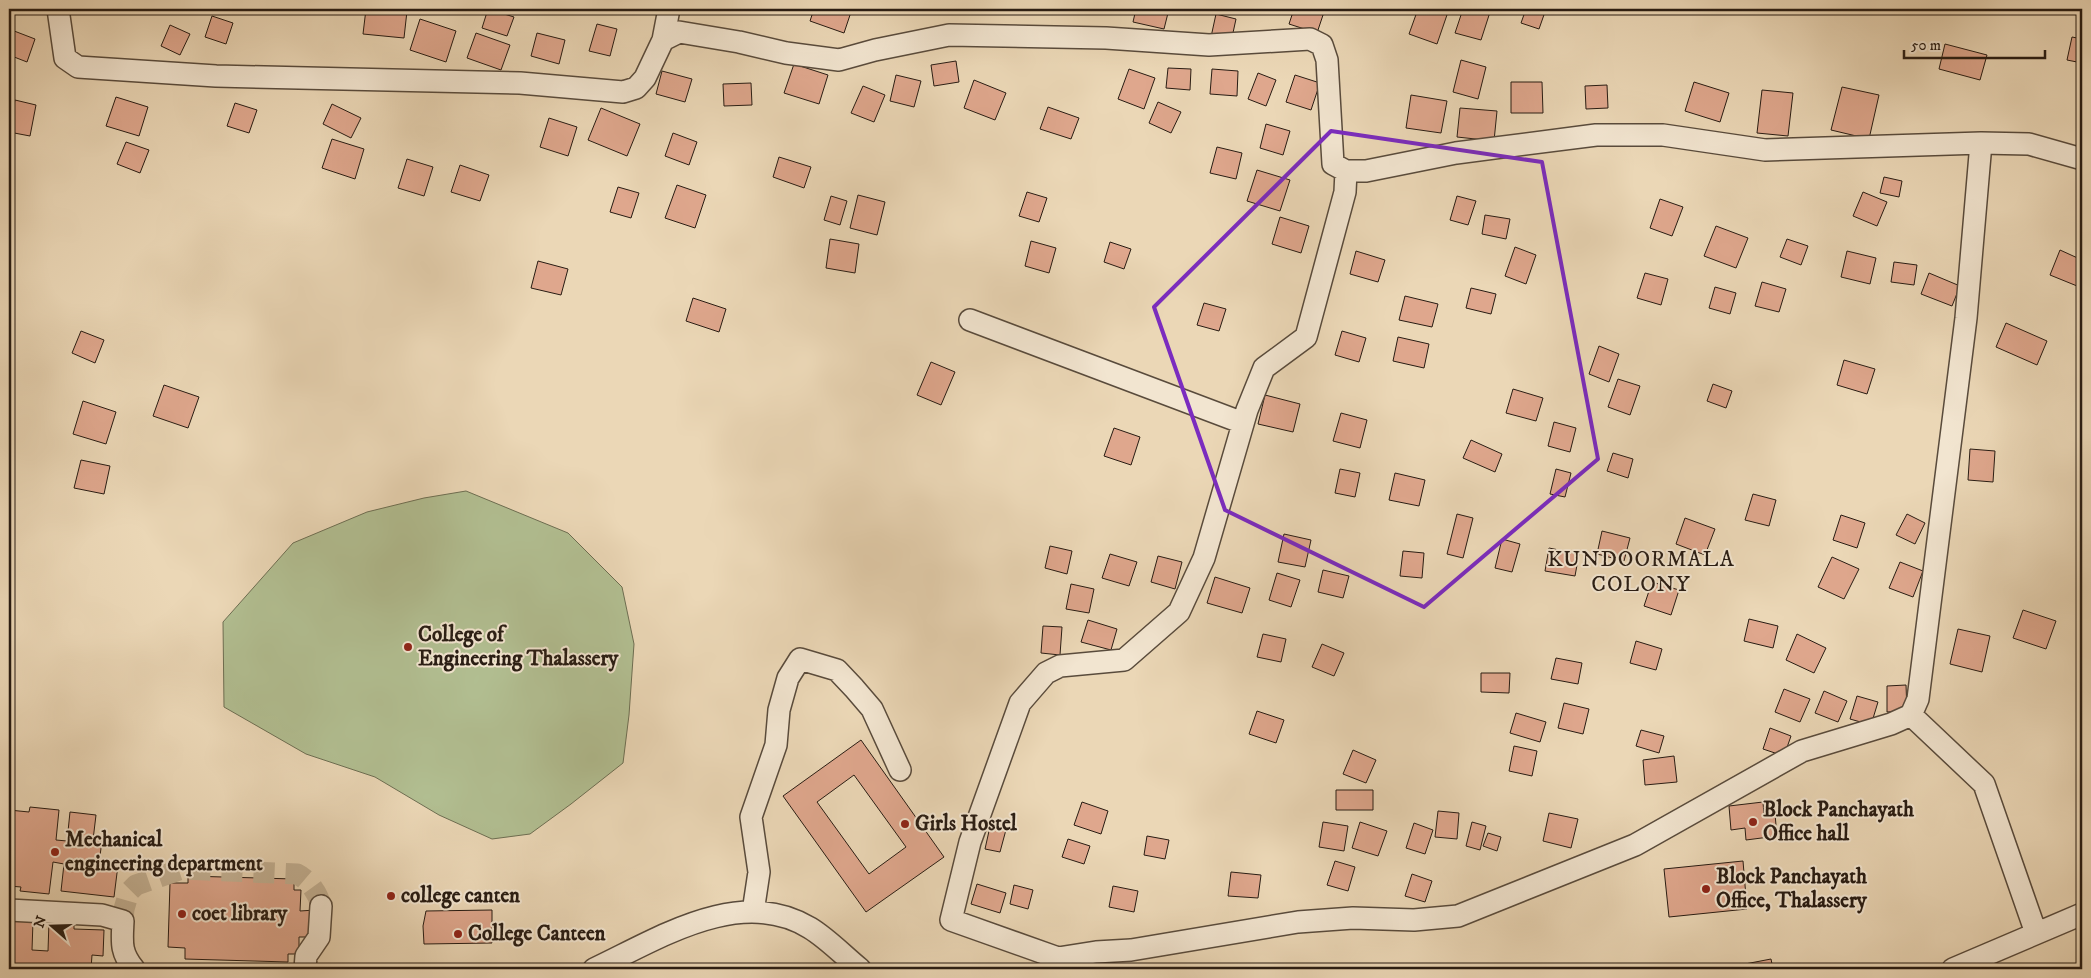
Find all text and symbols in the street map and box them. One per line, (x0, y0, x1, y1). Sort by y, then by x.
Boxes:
scale bar (1904, 28, 2045, 60)
text: 50 m (1911, 36, 1941, 55)
district label: KUNDOORMALA COLONY (1547, 546, 1735, 598)
place label: College of Engineering Thalassery (418, 622, 619, 672)
marker: College of Engineering Thalassery (402, 641, 414, 653)
place label: Block Panchayath Office hall (1763, 797, 1915, 847)
place label: Girls Hostel (915, 811, 1018, 837)
marker: Block Panchayath Office hall (1747, 816, 1759, 828)
marker: Girls Hostel (899, 818, 911, 830)
place label: Mechanical engineering department (65, 827, 263, 877)
marker: Mechanical engineering department (49, 846, 61, 858)
place label: Block Panchayath Office, Thalassery (1716, 864, 1868, 914)
place label: college canten (401, 883, 521, 909)
marker: Block Panchayath Office, Thalassery (1700, 883, 1712, 895)
marker: college canten (385, 890, 397, 902)
north arrow (28, 900, 78, 950)
place label: coet library (192, 901, 288, 927)
marker: coet library (176, 908, 188, 920)
text: N (30, 913, 51, 930)
place label: College Canteen (468, 921, 607, 947)
marker: College Canteen (452, 928, 464, 940)

